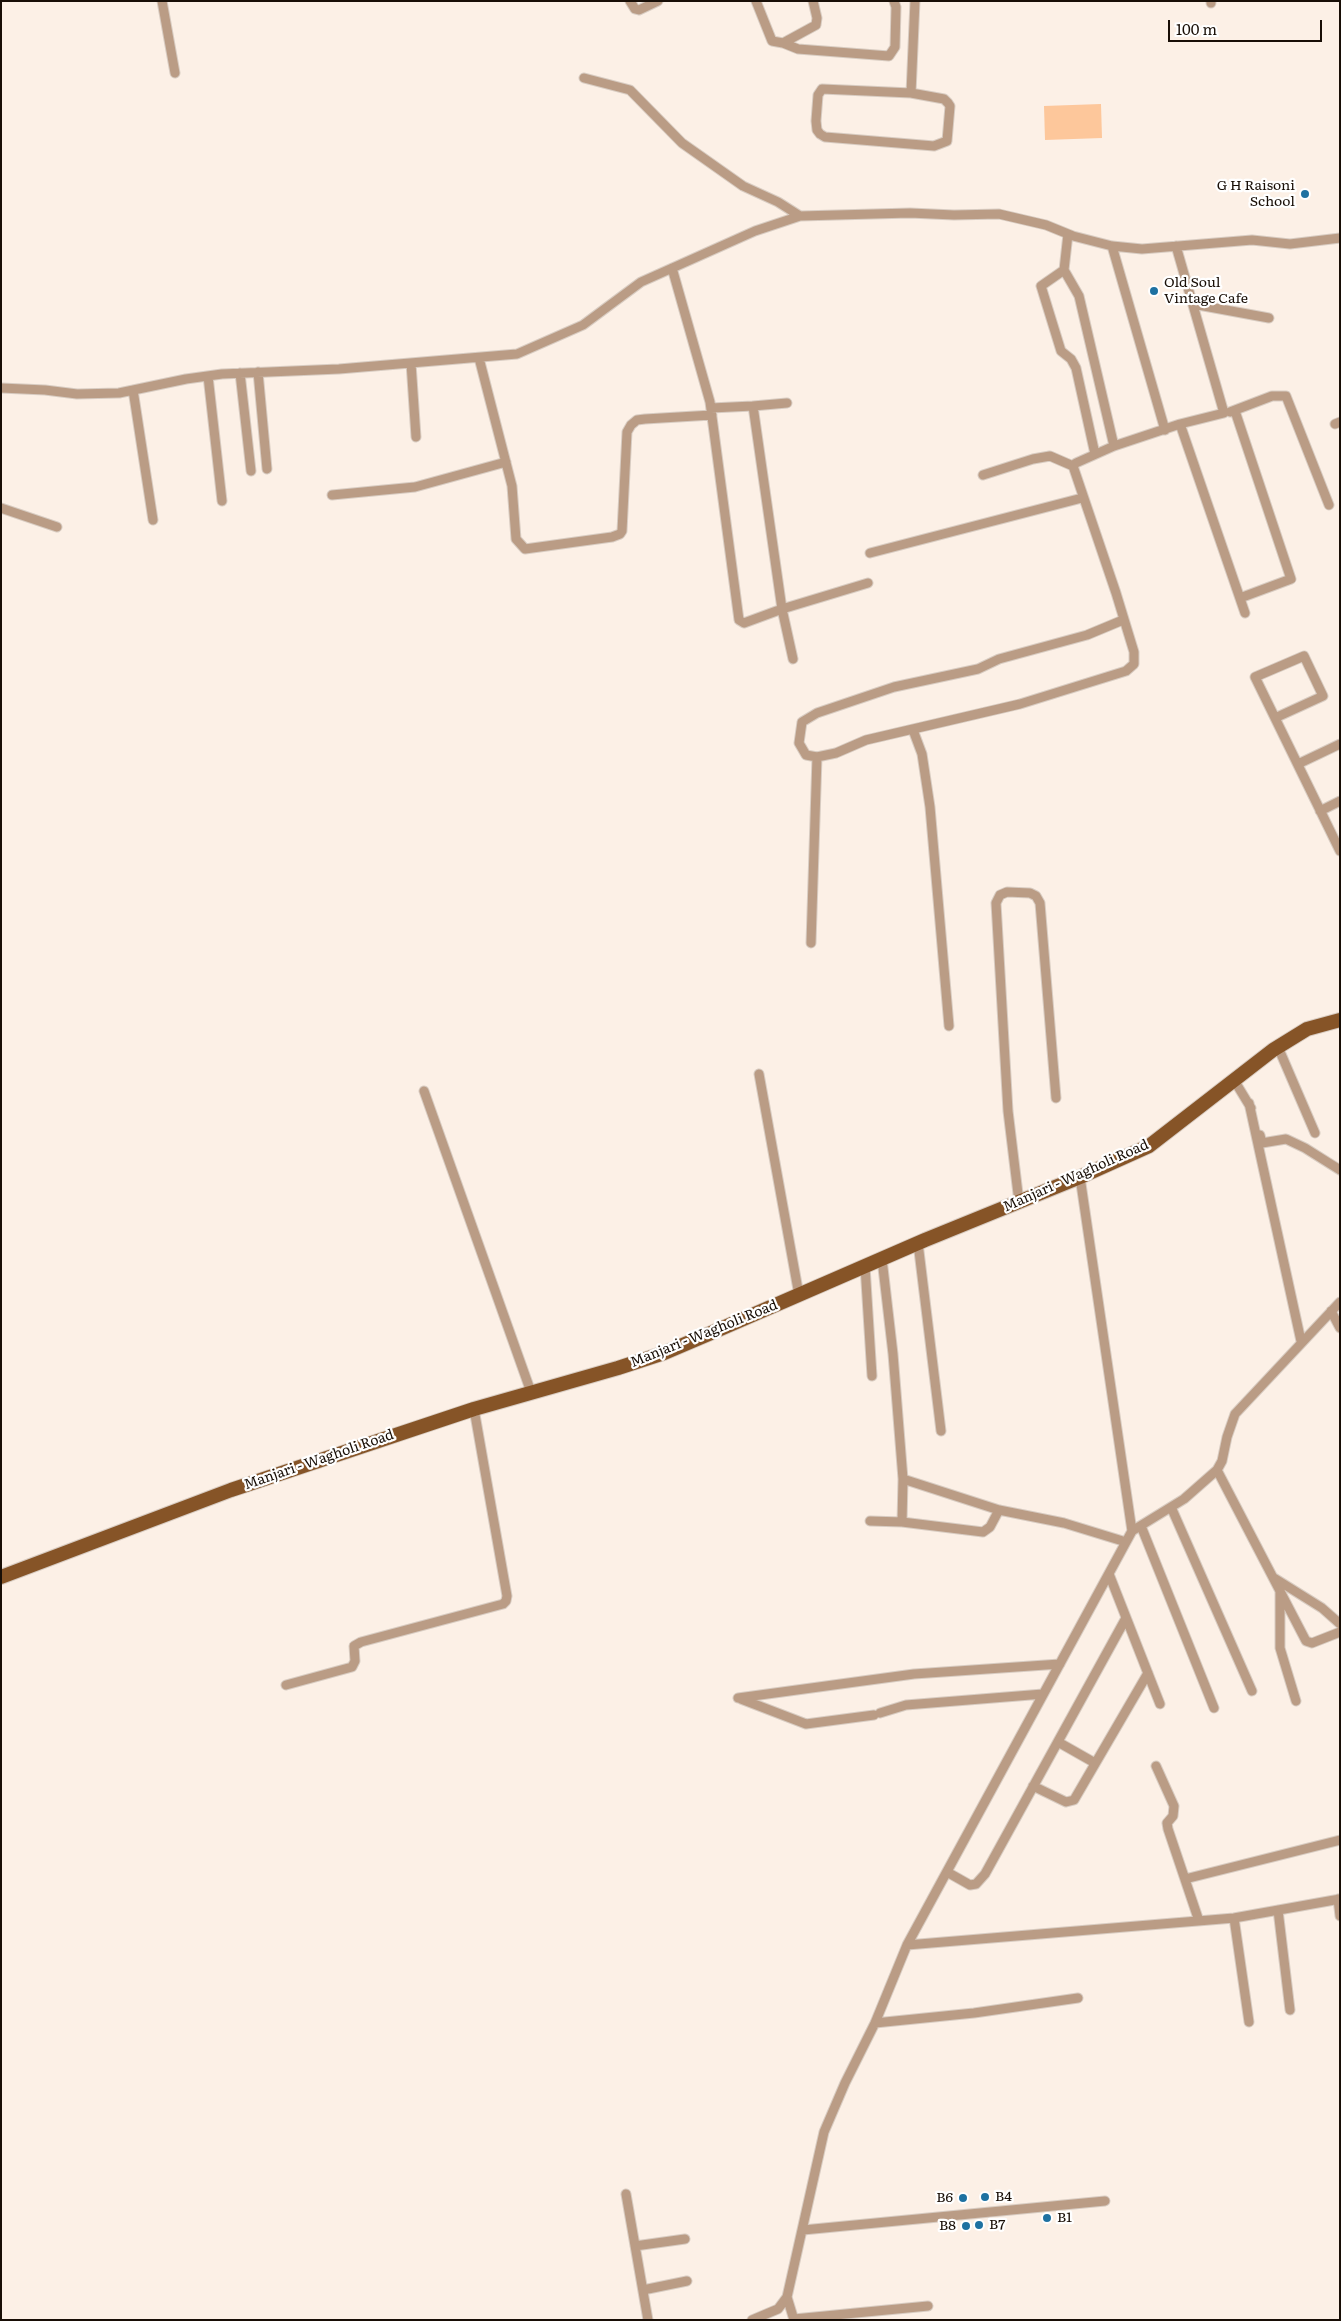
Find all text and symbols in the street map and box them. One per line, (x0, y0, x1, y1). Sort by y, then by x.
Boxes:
scale bar (1171, 10, 1325, 42)
text: 100 m (1176, 17, 1217, 40)
place label: G H Raisoni School (1217, 178, 1295, 210)
marker: G H Raisoni School (1299, 188, 1311, 200)
place label: Old Soul Vintage Cafe (1164, 275, 1248, 308)
marker: Old Soul Vintage Cafe (1148, 285, 1160, 297)
street label: Manjari - Wagholi Road (1001, 1136, 1151, 1216)
street label: Manjari - Wagholi Road (628, 1297, 780, 1371)
street label: Manjari - Wagholi Road (242, 1426, 396, 1494)
place label: B4 (995, 2189, 1012, 2205)
place label: B6 (936, 2190, 953, 2206)
marker: B4 (979, 2191, 991, 2203)
marker: B6 (957, 2192, 969, 2204)
place label: B1 (1057, 2210, 1072, 2226)
marker: B1 (1041, 2212, 1053, 2224)
place label: B7 (989, 2217, 1005, 2233)
place label: B8 (939, 2218, 956, 2234)
marker: B7 (973, 2219, 985, 2231)
marker: B8 (960, 2220, 972, 2232)

